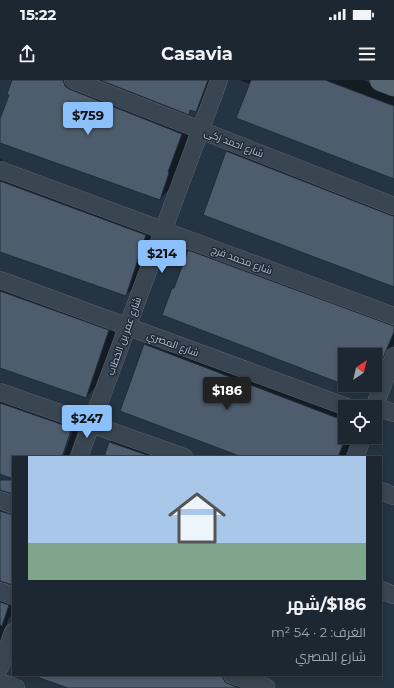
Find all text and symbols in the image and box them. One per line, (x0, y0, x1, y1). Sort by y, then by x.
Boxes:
text: 15:22 (20, 5, 56, 24)
icon: share (16, 43, 38, 65)
text: Casavia (161, 43, 233, 65)
icon: menu (356, 43, 378, 65)
pin: $759 (64, 102, 112, 136)
text: $759 (72, 107, 104, 123)
street label: شارع احمد زكى (202, 126, 266, 160)
pin: $214 (138, 240, 186, 274)
street label: شارع محمد فرج (210, 243, 274, 277)
text: $214 (147, 245, 177, 261)
street label: شارع عمر بن الخطاب (104, 295, 144, 377)
street label: شارع المصري (145, 329, 201, 360)
north arrow (338, 348, 382, 392)
map controls (338, 348, 382, 444)
pin: $186 (203, 377, 251, 411)
text: $186 (212, 382, 242, 398)
button: locate (338, 400, 382, 444)
pin: $247 (63, 405, 111, 439)
text: $247 (71, 410, 103, 426)
icon: home (161, 482, 233, 554)
text: $186/شهر (287, 594, 366, 614)
text: الغرف: 2 · 54 m² (271, 624, 366, 640)
text: شارع المصري (295, 648, 366, 664)

